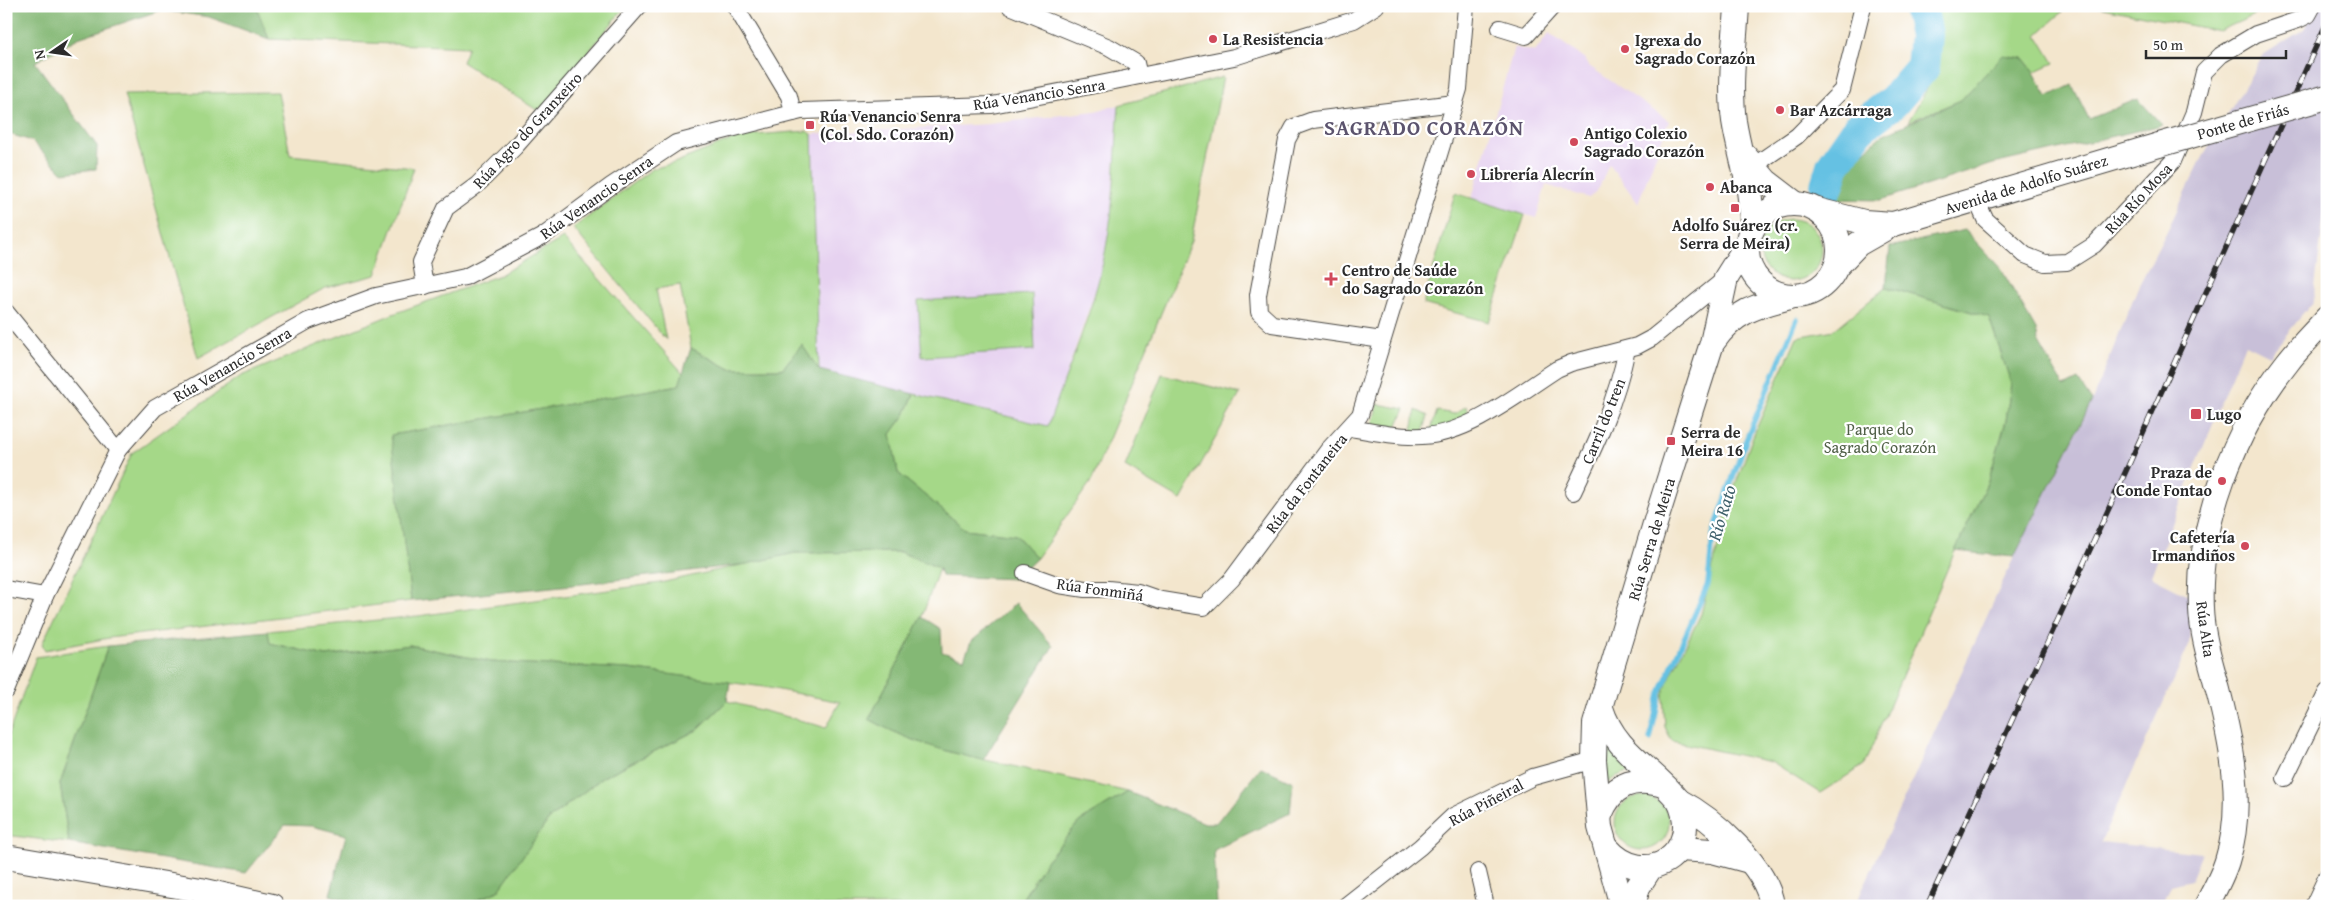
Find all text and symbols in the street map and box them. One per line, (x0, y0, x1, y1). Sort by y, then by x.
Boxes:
place label: La Resistencia (1223, 27, 1324, 51)
north arrow (28, 28, 78, 78)
place label: Igrexa do Sagrado Corazón (1635, 28, 1756, 70)
scale bar (2146, 28, 2286, 60)
marker: La Resistencia (1207, 33, 1219, 45)
text: 50 m (2153, 34, 2184, 55)
marker: Igrexa do Sagrado Corazón (1619, 43, 1631, 55)
text: N (28, 47, 50, 62)
street label: Rúa Agro do Granxeiro (466, 66, 588, 194)
street label: Rúa Venancio Senra (971, 72, 1107, 116)
street label: Ponte de Friás (2194, 96, 2292, 146)
place label: Bar Azcárraga (1790, 98, 1893, 122)
place label: Rúa Venancio Senra (Col. Sdo. Corazón) (820, 104, 962, 146)
marker: Bar Azcárraga (1774, 104, 1786, 116)
district label: SAGRADO CORAZÓN (1324, 112, 1524, 143)
marker: Rúa Venancio Senra (Col. Sdo. Corazón) (804, 119, 816, 131)
place label: Antigo Colexio Sagrado Corazón (1584, 121, 1705, 163)
marker: Antigo Colexio Sagrado Corazón (1568, 136, 1580, 148)
street label: Avenida de Adolfo Suárez (1942, 148, 2110, 220)
street label: Rúa Venancio Senra (535, 149, 658, 245)
street label: Rúa Río Mosa (2099, 157, 2178, 239)
place label: Librería Alecrín (1481, 162, 1595, 186)
marker: Librería Alecrín (1465, 168, 1477, 180)
place label: Abanca (1720, 175, 1773, 199)
marker: Abanca (1704, 181, 1716, 193)
marker: Adolfo Suárez (cr. Serra de Meira) (1729, 202, 1741, 214)
place label: Adolfo Suárez (cr. Serra de Meira) (1672, 213, 1798, 255)
place label: Centro de Saúde do Sagrado Corazón (1342, 258, 1484, 300)
marker: Centro de Saúde do Sagrado Corazón (1324, 272, 1338, 286)
street label: Rúa Venancio Senra (168, 320, 296, 408)
street label: Carril do tren (1575, 374, 1631, 468)
place label: Lugo (2207, 402, 2242, 426)
marker: Lugo (2189, 407, 2203, 421)
park label: Parque do Sagrado Corazón (1824, 417, 1936, 459)
place label: Serra de Meira 16 (1681, 420, 1743, 462)
street label: Rúa da Fontaneira (1259, 428, 1353, 538)
marker: Serra de Meira 16 (1665, 435, 1677, 447)
place label: Praza de Conde Fontao (2116, 460, 2212, 502)
street label: Rúa Serra de Meira (1621, 474, 1681, 603)
marker: Praza de Conde Fontao (2216, 475, 2228, 487)
water label: Río Rato (1700, 481, 1743, 545)
place label: Cafetería Irmandiños (2152, 525, 2236, 567)
marker: Cafetería Irmandiños (2239, 540, 2251, 552)
street label: Rúa Fonmiñá (1055, 571, 1145, 607)
street label: Rúa Alta (2190, 599, 2222, 659)
street label: Rúa Piñeiral (1444, 772, 1528, 832)

